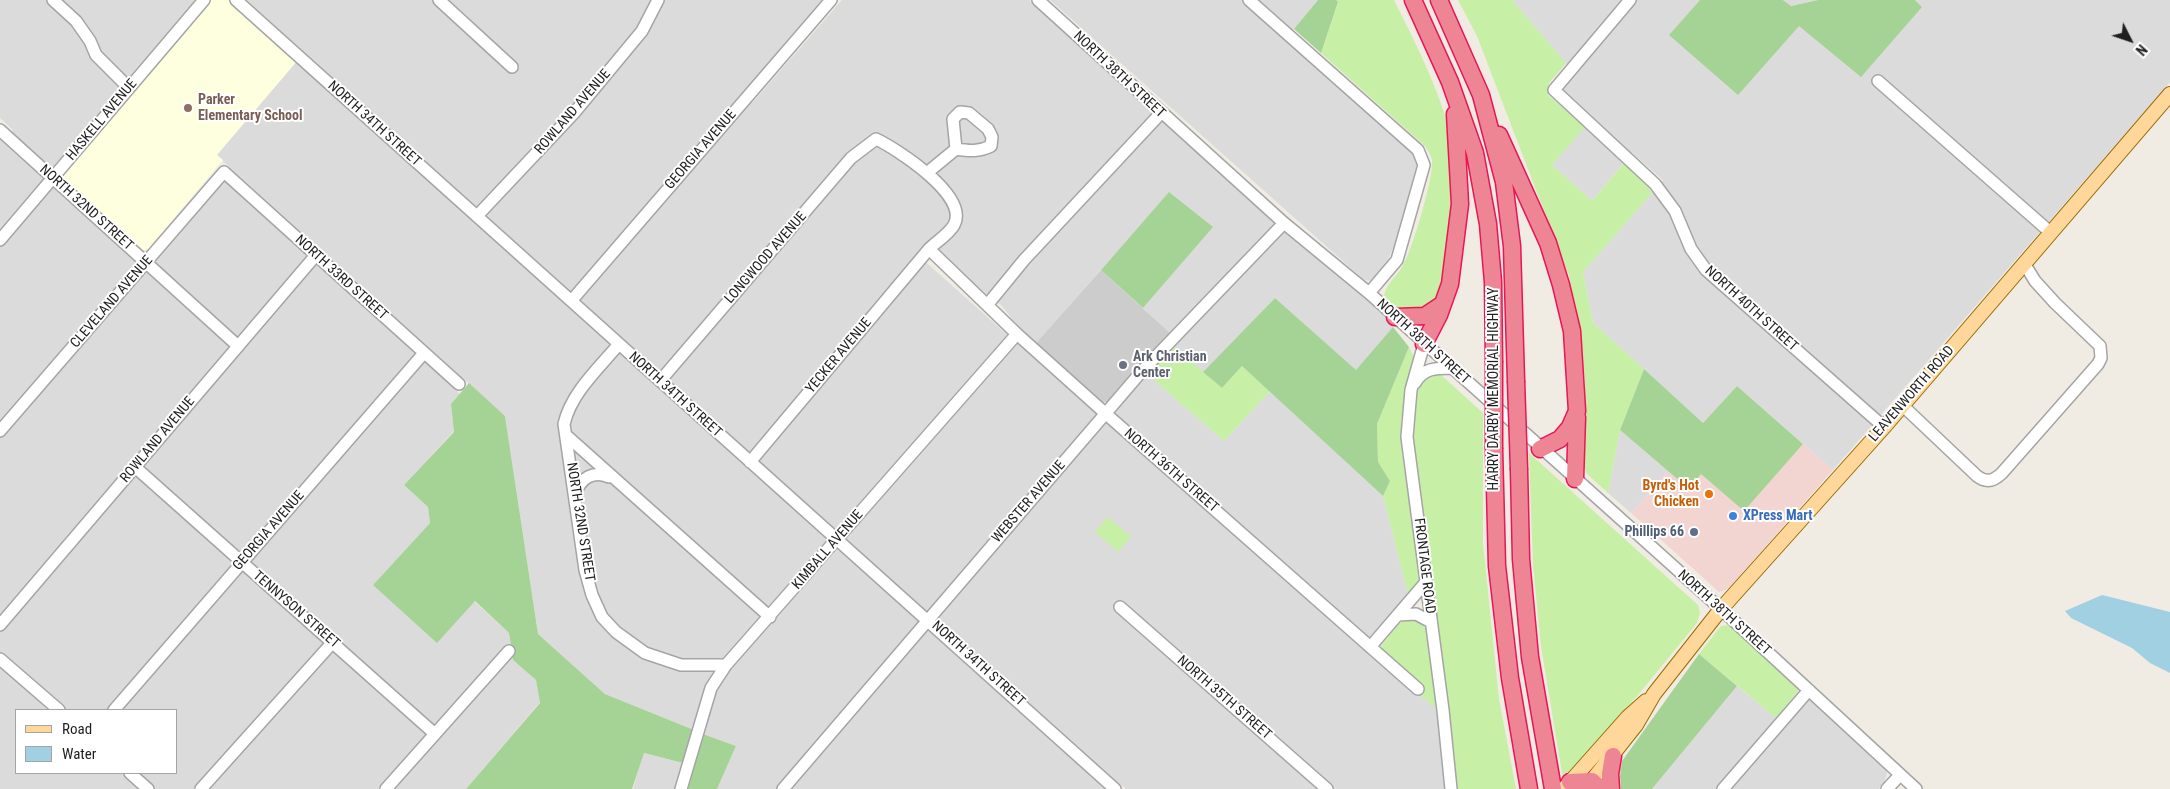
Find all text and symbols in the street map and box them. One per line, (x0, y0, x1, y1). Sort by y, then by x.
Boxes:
north arrow (2105, 15, 2155, 65)
street label: NORTH 38TH STREET (1070, 28, 1168, 122)
text: N (2132, 41, 2150, 58)
street label: ROWLAND AVENUE (532, 66, 614, 158)
street label: HASKELL AVENUE (63, 76, 141, 164)
street label: NORTH 34TH STREET (324, 78, 424, 170)
place label: Parker Elementary School (198, 92, 303, 124)
marker: Parker Elementary School (182, 102, 194, 114)
street label: GEORGIA AVENUE (662, 107, 740, 193)
street label: NORTH 32ND STREET (36, 162, 136, 254)
street label: LONGWOOD AVENUE (722, 209, 810, 307)
street label: NORTH 33RD STREET (291, 232, 391, 324)
street label: CLEVELAND AVENUE (67, 252, 157, 352)
street label: NORTH 40TH STREET (1701, 263, 1801, 355)
street label: HARRY DARBY MEMORIAL HIGHWAY (1486, 288, 1502, 490)
street label: NORTH 38TH STREET (1373, 296, 1473, 388)
street label: YECKER AVENUE (803, 315, 875, 397)
street label: LEAVENWORTH ROAD (1866, 343, 1958, 445)
street label: NORTH 34TH STREET (625, 349, 725, 441)
place label: Ark Christian Center (1133, 349, 1207, 382)
marker: Ark Christian Center (1117, 359, 1129, 371)
street label: ROWLAND AVENUE (117, 394, 199, 486)
street label: NORTH 36TH STREET (1120, 425, 1222, 517)
street label: WEBSTER AVENUE (989, 458, 1069, 546)
street label: NORTH 32ND STREET (562, 461, 598, 583)
place label: Byrd's Hot Chicken (1642, 478, 1699, 511)
street label: GEORGIA AVENUE (230, 488, 308, 574)
marker: Byrd's Hot Chicken (1703, 488, 1715, 500)
street label: KIMBALL AVENUE (789, 507, 867, 593)
place label: XPress Mart (1743, 508, 1812, 524)
marker: XPress Mart (1727, 510, 1739, 522)
street label: FRONTAGE ROAD (1410, 517, 1438, 615)
place label: Phillips 66 (1624, 524, 1684, 540)
marker: Phillips 66 (1688, 526, 1700, 538)
street label: NORTH 38TH STREET (1674, 567, 1774, 659)
street label: TENNYSON STREET (249, 568, 343, 652)
street label: NORTH 34TH STREET (928, 618, 1028, 710)
street label: NORTH 35TH STREET (1173, 652, 1275, 744)
legend (15, 709, 178, 774)
text: Road (62, 720, 92, 738)
text: Water (62, 745, 96, 763)

